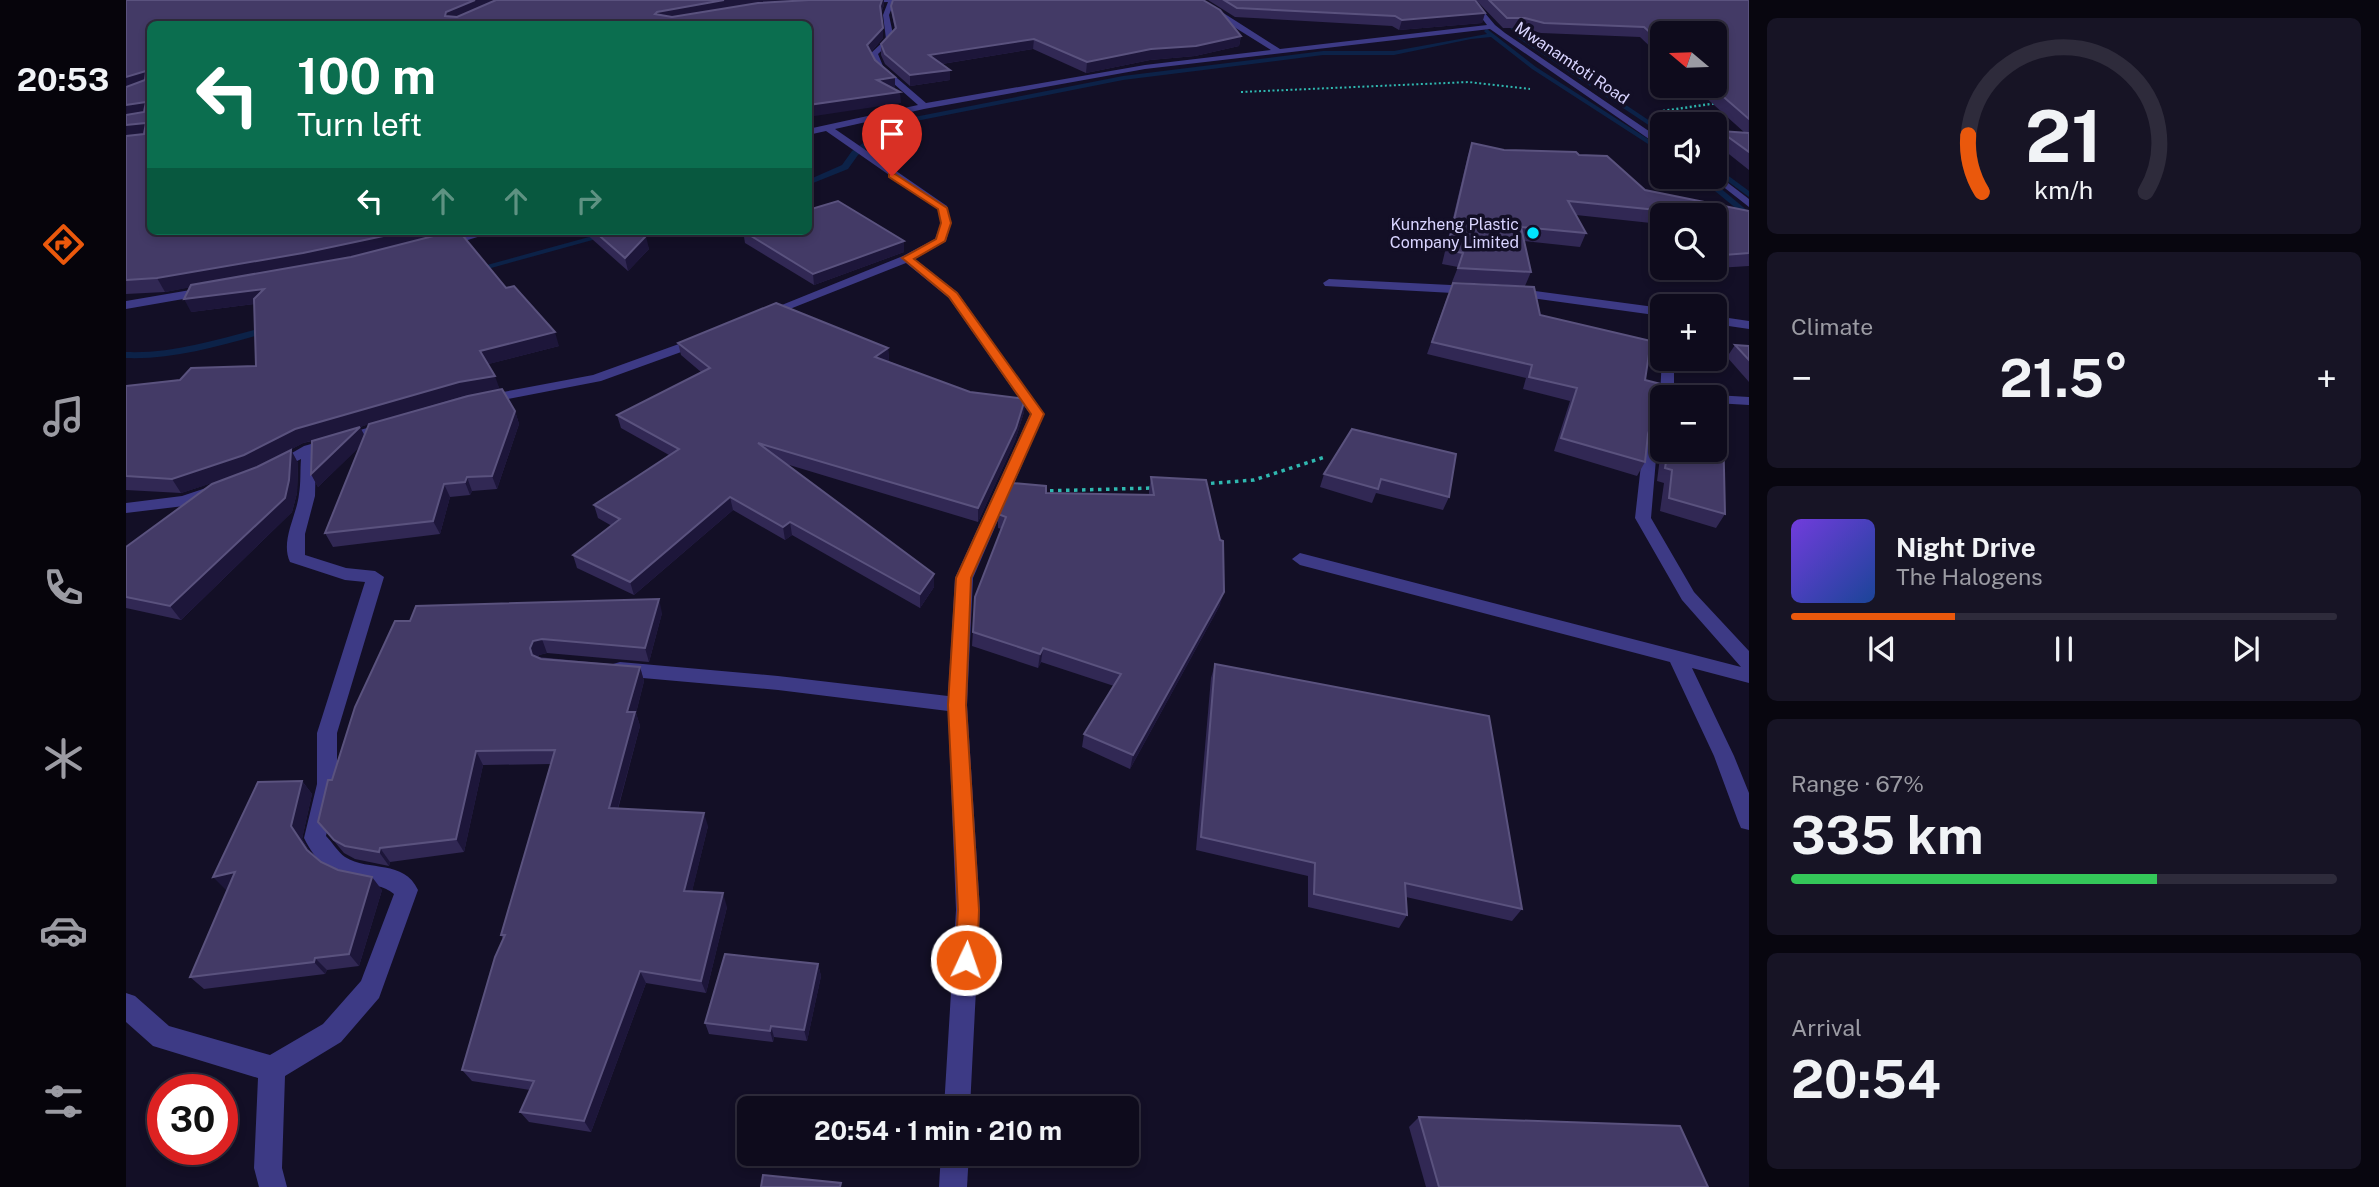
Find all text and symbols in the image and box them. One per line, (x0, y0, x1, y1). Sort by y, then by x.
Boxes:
street label: Mwanamtoti Road (1511, 18, 1633, 108)
north arrow (1650, 21, 1727, 98)
map controls (1650, 21, 1727, 462)
text: 100 m (297, 47, 436, 105)
icon: left (182, 49, 273, 140)
text: 20:53 (17, 61, 109, 98)
text: 21 (2025, 93, 2103, 178)
pin (862, 104, 922, 176)
text: Turn left (297, 106, 422, 143)
button: sound (1650, 112, 1727, 189)
icon: arrive (873, 115, 911, 153)
text: km/h (2035, 175, 2093, 205)
icon: left (351, 182, 389, 220)
icon: ahead (424, 182, 462, 220)
icon: ahead (497, 182, 535, 220)
icon: right (570, 182, 608, 220)
button: search (1650, 203, 1727, 280)
place label: Kunzheng Plastic Company Limited (1390, 215, 1519, 252)
icon: directions (39, 220, 88, 269)
marker: Kunzheng Plastic Company Limited (1525, 225, 1541, 241)
button: + (1650, 294, 1727, 371)
text: Climate (1791, 313, 1873, 340)
text: 21.5° (1999, 348, 2129, 409)
text: − (1791, 356, 1812, 401)
text: + (2316, 356, 2337, 401)
button: − (1650, 385, 1727, 462)
icon: music (39, 392, 88, 441)
text: Night Drive (1896, 532, 2036, 563)
icon: phone (39, 563, 88, 612)
text: The Halogens (1896, 563, 2043, 590)
icon: previous (1863, 630, 1901, 668)
icon: pause (2045, 630, 2083, 668)
icon: next (2227, 630, 2265, 668)
icon: climate (39, 734, 88, 783)
text: Range · 67% (1791, 770, 1924, 797)
text: 335 km (1791, 805, 1984, 866)
icon: car (39, 906, 88, 955)
position arrow (929, 923, 1003, 997)
text: Arrival (1791, 1014, 1862, 1041)
text: 20:54 (1791, 1049, 1941, 1110)
speed limit sign: 30 (147, 1074, 238, 1165)
icon: filters (39, 1077, 88, 1126)
text: 20:54 · 1 min · 210 m (814, 1115, 1062, 1146)

